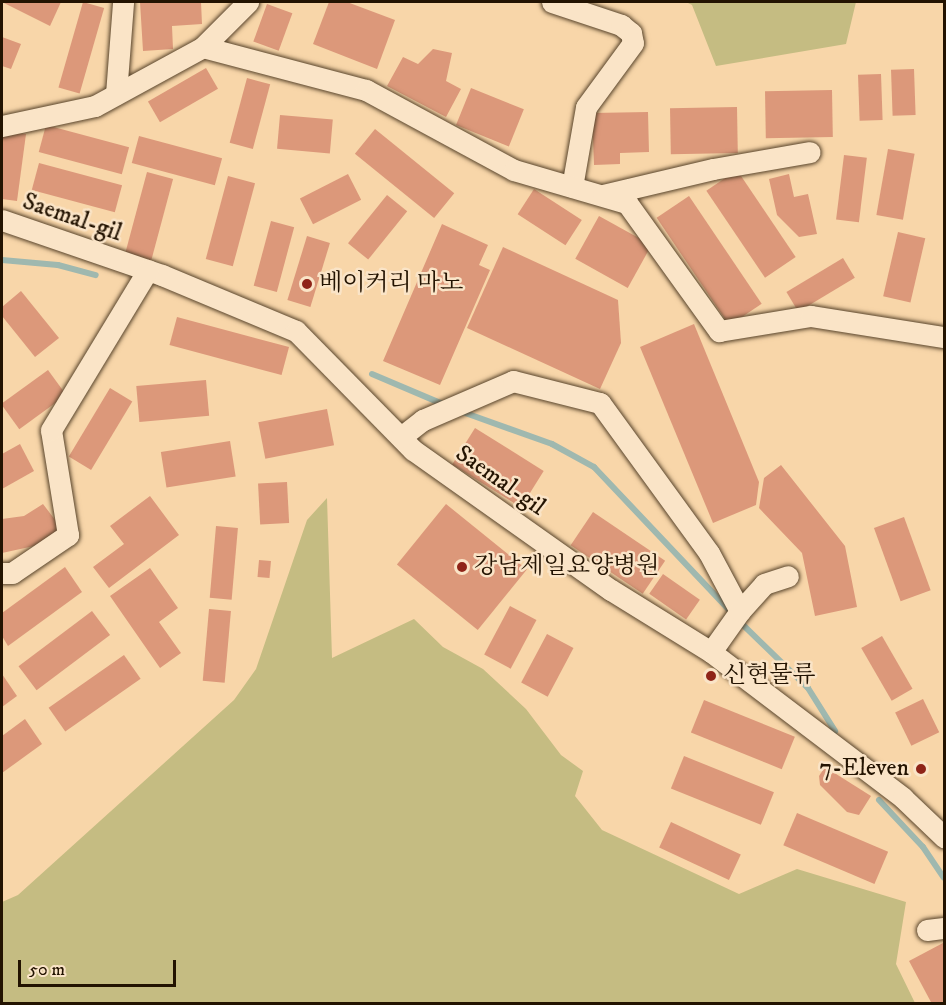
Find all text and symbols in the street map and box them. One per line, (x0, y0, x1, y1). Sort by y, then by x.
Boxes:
street label: Saemal-gil (19, 188, 125, 248)
place label: 베이커리 마노 (319, 270, 463, 298)
marker: 베이커리 마노 (300, 277, 314, 291)
street label: Saemal-gil (450, 440, 550, 522)
place label: 강남제일요양병원 (474, 553, 659, 581)
marker: 강남제일요양병원 (455, 560, 469, 574)
place label: 신현물류 (723, 662, 816, 690)
marker: 신현물류 (704, 669, 718, 683)
place label: 7-Eleven (820, 755, 909, 783)
marker: 7-Eleven (914, 762, 928, 776)
scale bar (21, 948, 178, 986)
text: 50 m (29, 959, 65, 981)

